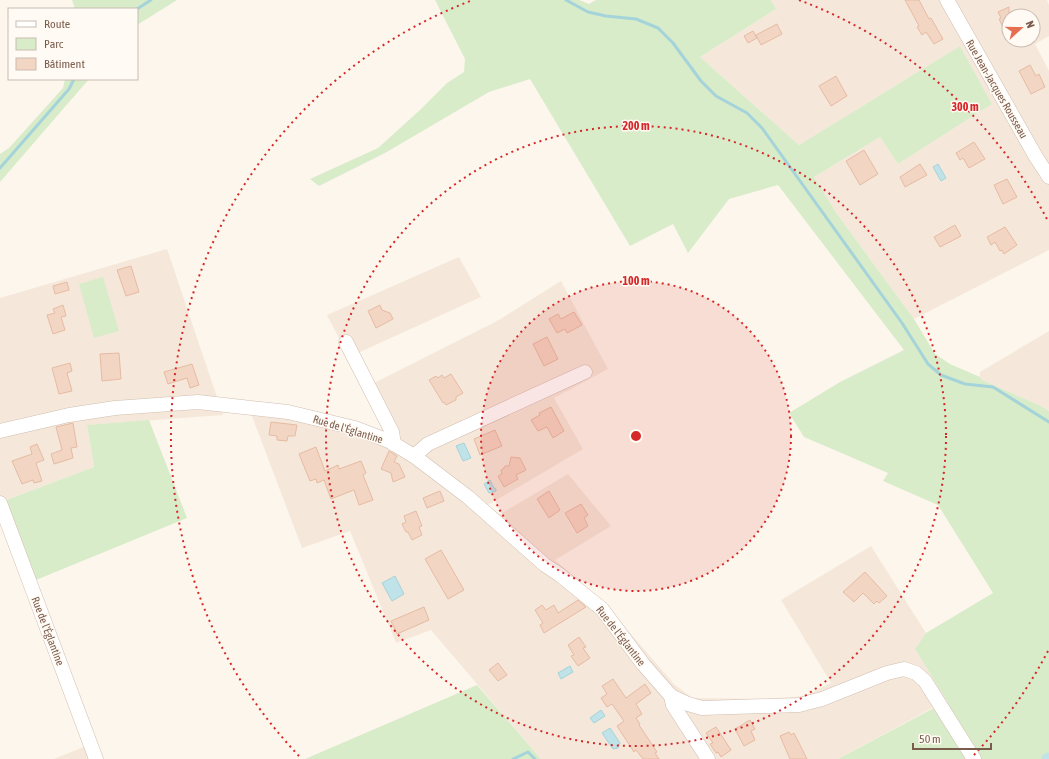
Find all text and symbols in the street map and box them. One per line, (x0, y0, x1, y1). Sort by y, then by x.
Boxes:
legend (8, 8, 138, 80)
north arrow (1001, 8, 1041, 48)
text: Route (44, 17, 70, 31)
text: N (1024, 19, 1037, 30)
text: Parc (44, 37, 64, 51)
street label: Rue Jean-Jacques Rousseau (964, 38, 1030, 140)
text: Bâtiment (44, 57, 85, 71)
text: 300 m (951, 100, 979, 114)
text: 200 m (622, 119, 650, 133)
text: 100 m (622, 274, 650, 288)
street label: Rue de l'Églantine (312, 413, 384, 445)
centre of rings (629, 429, 643, 443)
street label: Rue de l'Églantine (29, 595, 67, 667)
street label: Rue de l'Églantine (594, 604, 648, 668)
scale bar (913, 725, 991, 751)
text: 50 m (919, 732, 941, 746)

